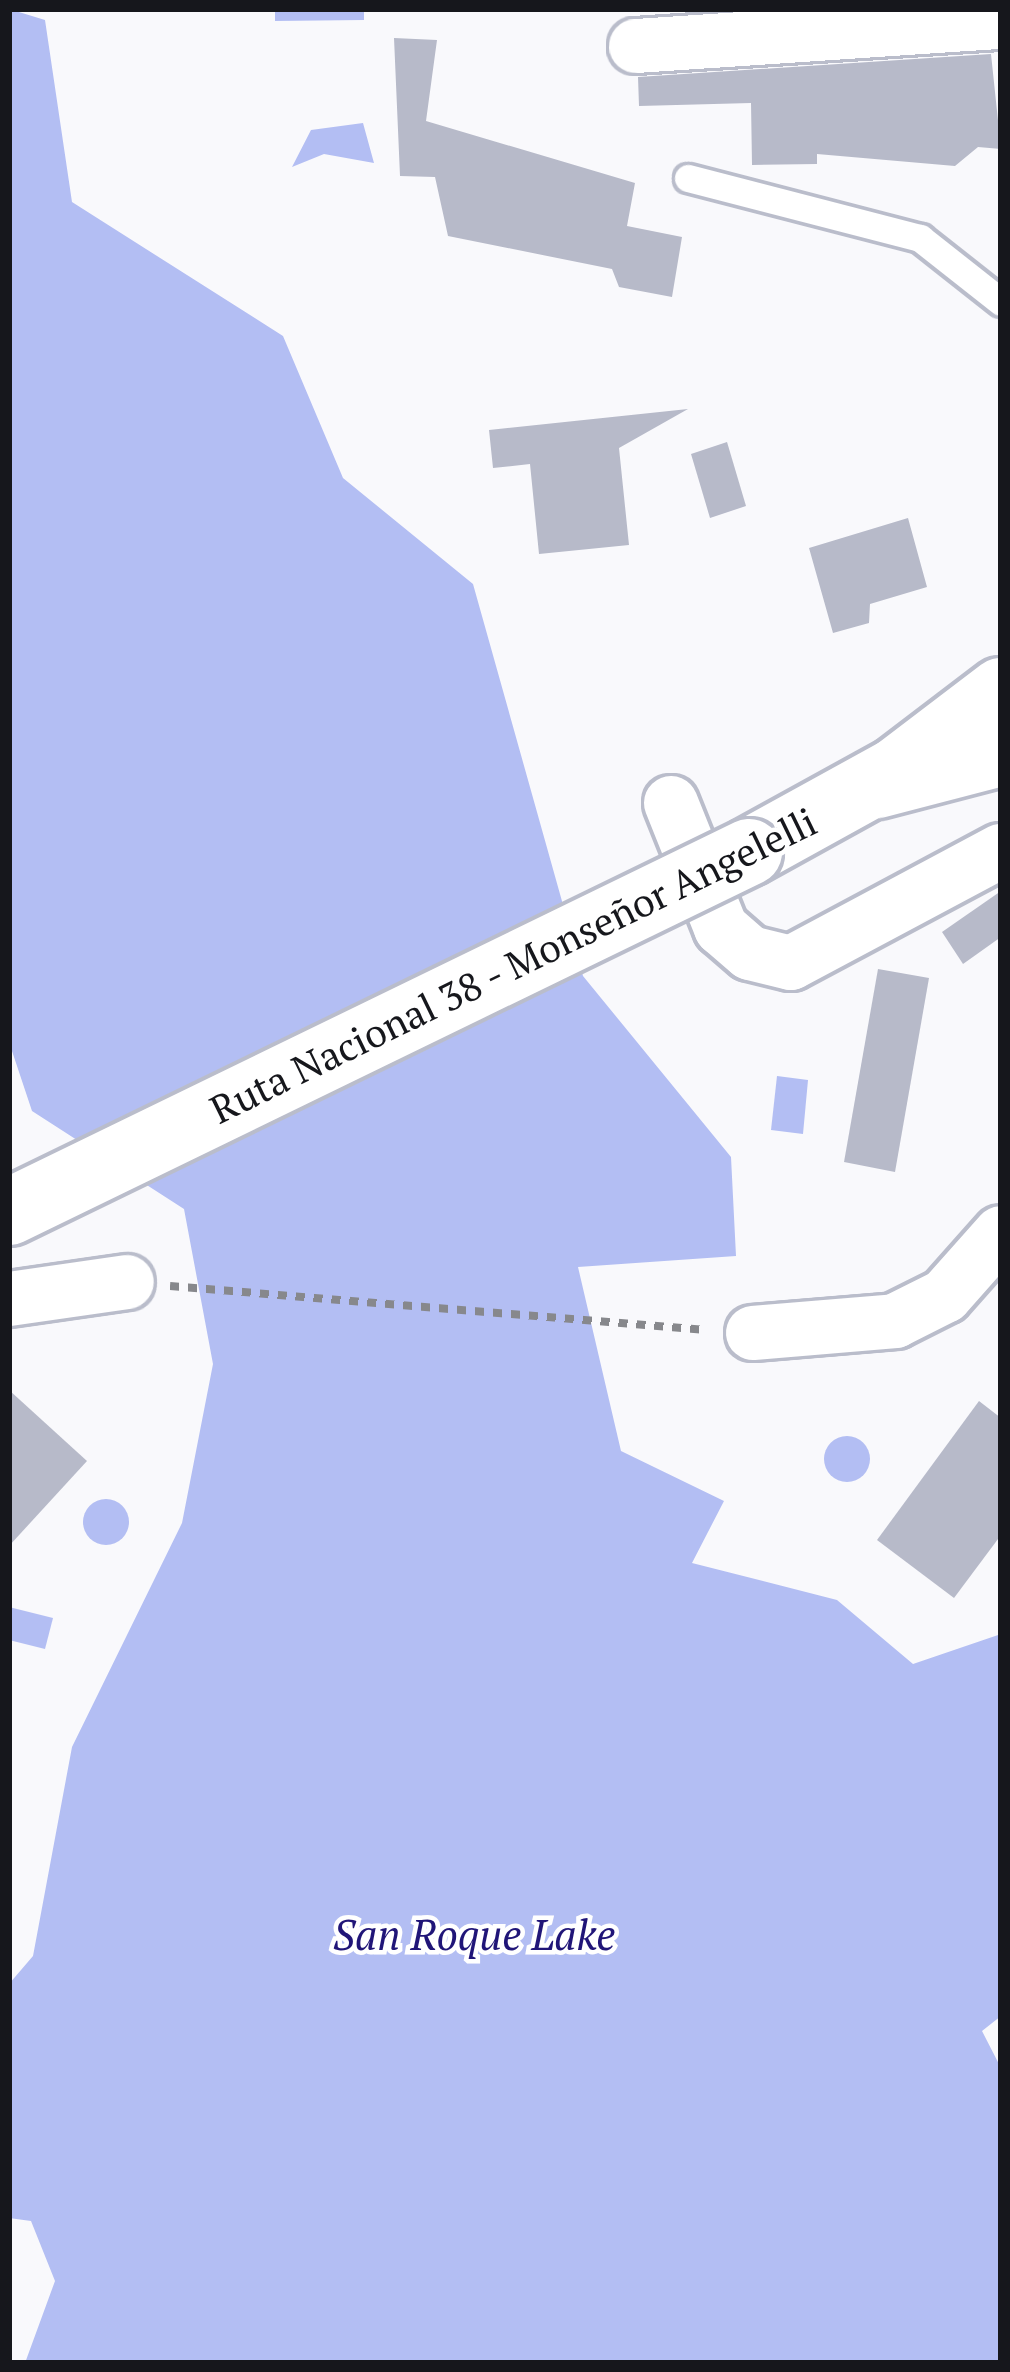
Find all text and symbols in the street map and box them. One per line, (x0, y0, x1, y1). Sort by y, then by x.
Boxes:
street label: Ruta Nacional 38 - Monseñor Angelelli (201, 797, 825, 1133)
water label: San Roque Lake (333, 1909, 615, 1959)

